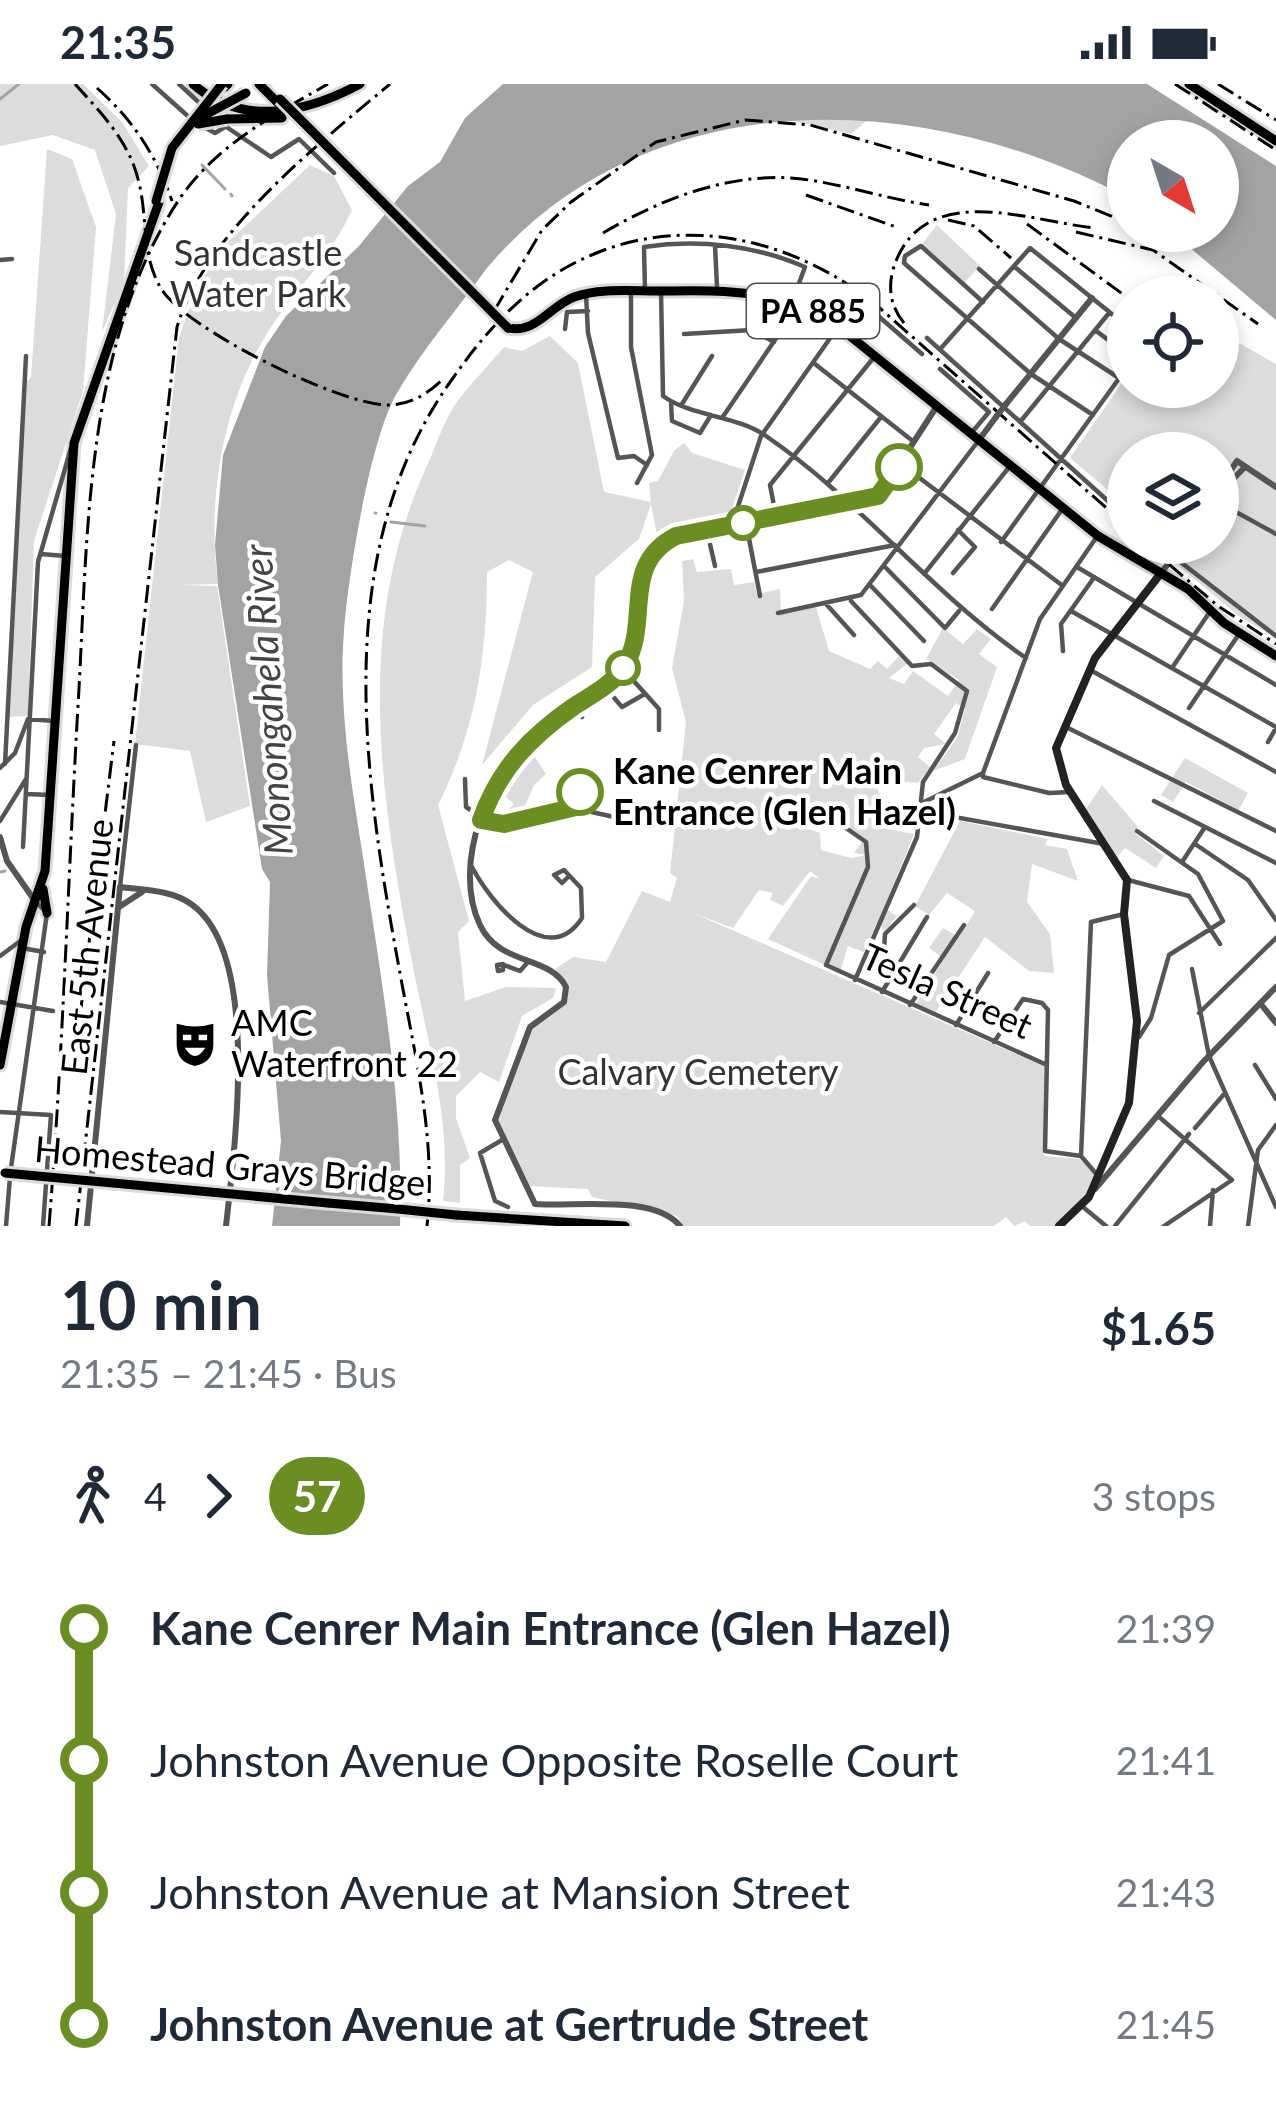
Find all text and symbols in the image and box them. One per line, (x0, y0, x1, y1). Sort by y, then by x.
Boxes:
text: 21:35 (60, 15, 176, 69)
north arrow (1107, 120, 1239, 252)
map controls (1107, 120, 1239, 564)
park label: Sandcastle Water Park (170, 230, 347, 315)
button: locate (1107, 276, 1239, 408)
road number: PA 885 (747, 284, 879, 338)
button: layers (1107, 432, 1239, 564)
unlabelled marker (877, 445, 921, 489)
unlabelled marker (727, 507, 759, 539)
water label: Monongahela River (233, 542, 301, 857)
unlabelled marker (607, 652, 639, 684)
place label: Kane Cenrer Main Entrance (Glen Hazel) (613, 748, 956, 833)
marker: Kane Cenrer Main Entrance (Glen Hazel) (558, 770, 602, 814)
street label: East 5th Avenue (51, 817, 121, 1077)
street label: Tesla Street (855, 933, 1040, 1047)
place label: AMC Waterfront 22 (231, 1000, 458, 1085)
theatre icon: AMC Waterfront 22 (170, 1019, 220, 1069)
park label: Calvary Cemetery (557, 1049, 839, 1093)
street label: Homestead Grays Bridge (33, 1126, 427, 1204)
text: 10 min (60, 1265, 262, 1344)
text: $1.65 (1101, 1301, 1216, 1355)
text: 21:35 – 21:45 · Bus (60, 1350, 397, 1396)
icon: walk (60, 1463, 126, 1529)
icon: forward (185, 1463, 251, 1529)
text: 57 (293, 1471, 341, 1521)
text: 4 (144, 1473, 167, 1519)
text: 3 stops (1092, 1473, 1216, 1519)
text: Kane Cenrer Main Entrance (Glen Hazel) (150, 1601, 951, 1655)
text: 21:39 (1116, 1605, 1216, 1651)
text: Johnston Avenue Opposite Roselle Court (150, 1733, 958, 1787)
text: 21:41 (1116, 1737, 1216, 1783)
text: Johnston Avenue at Mansion Street (150, 1865, 850, 1919)
text: 21:43 (1116, 1869, 1216, 1915)
text: Johnston Avenue at Gertrude Street (150, 1997, 868, 2051)
text: 21:45 (1116, 2001, 1216, 2047)

